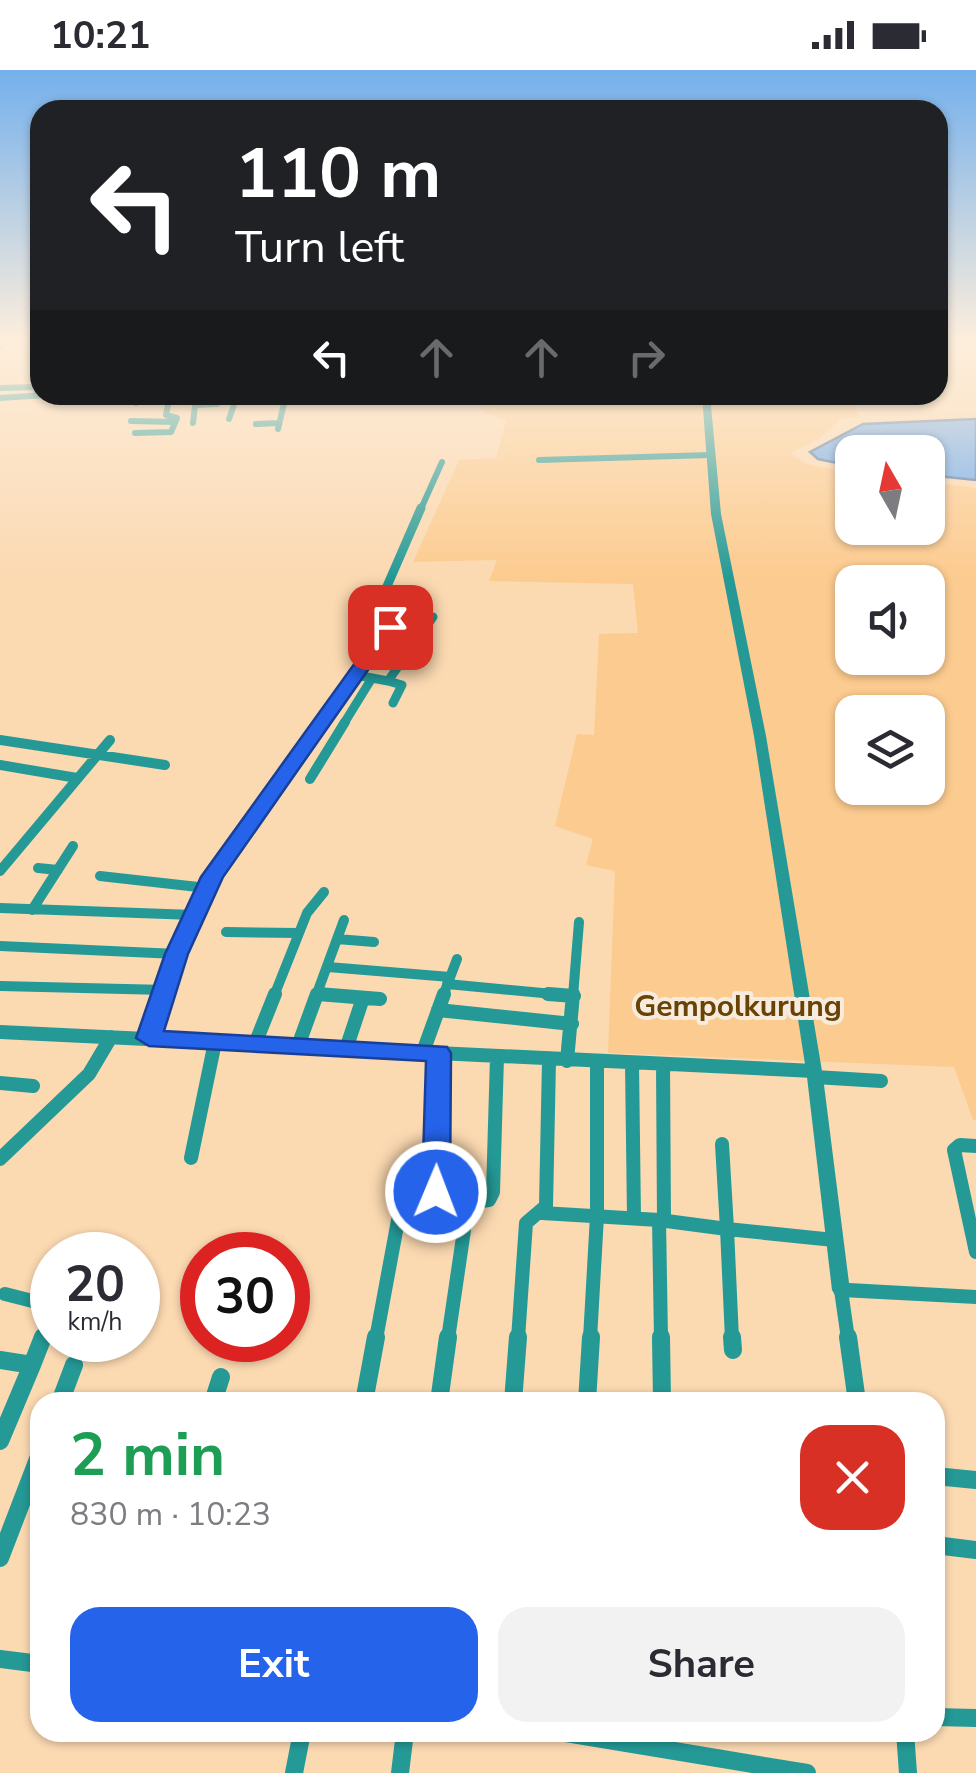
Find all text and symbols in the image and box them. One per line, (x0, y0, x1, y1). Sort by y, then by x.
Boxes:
text: 10:21 (50, 10, 151, 61)
text: 110 m (235, 126, 441, 222)
icon: left (70, 140, 200, 270)
text: Turn left (235, 217, 404, 278)
icon: left (304, 330, 359, 385)
icon: ahead (409, 330, 464, 385)
icon: ahead (514, 330, 569, 385)
icon: right (619, 330, 674, 385)
north arrow (835, 435, 945, 545)
map controls (835, 435, 945, 805)
button: sound (835, 565, 945, 675)
pin (348, 585, 433, 670)
icon: arrive (363, 600, 418, 655)
button: layers (835, 695, 945, 805)
district label: Gempolkurung (634, 986, 842, 1027)
position arrow (384, 1140, 488, 1244)
speed limit sign: 30 (180, 1232, 310, 1362)
text: 20 (65, 1250, 125, 1319)
text: km/h (67, 1305, 123, 1339)
text: 2 min (70, 1414, 225, 1496)
button: close (800, 1425, 905, 1530)
text: 830 m · 10:23 (70, 1493, 271, 1536)
button: Exit (70, 1607, 478, 1722)
button: Share (498, 1607, 905, 1722)

